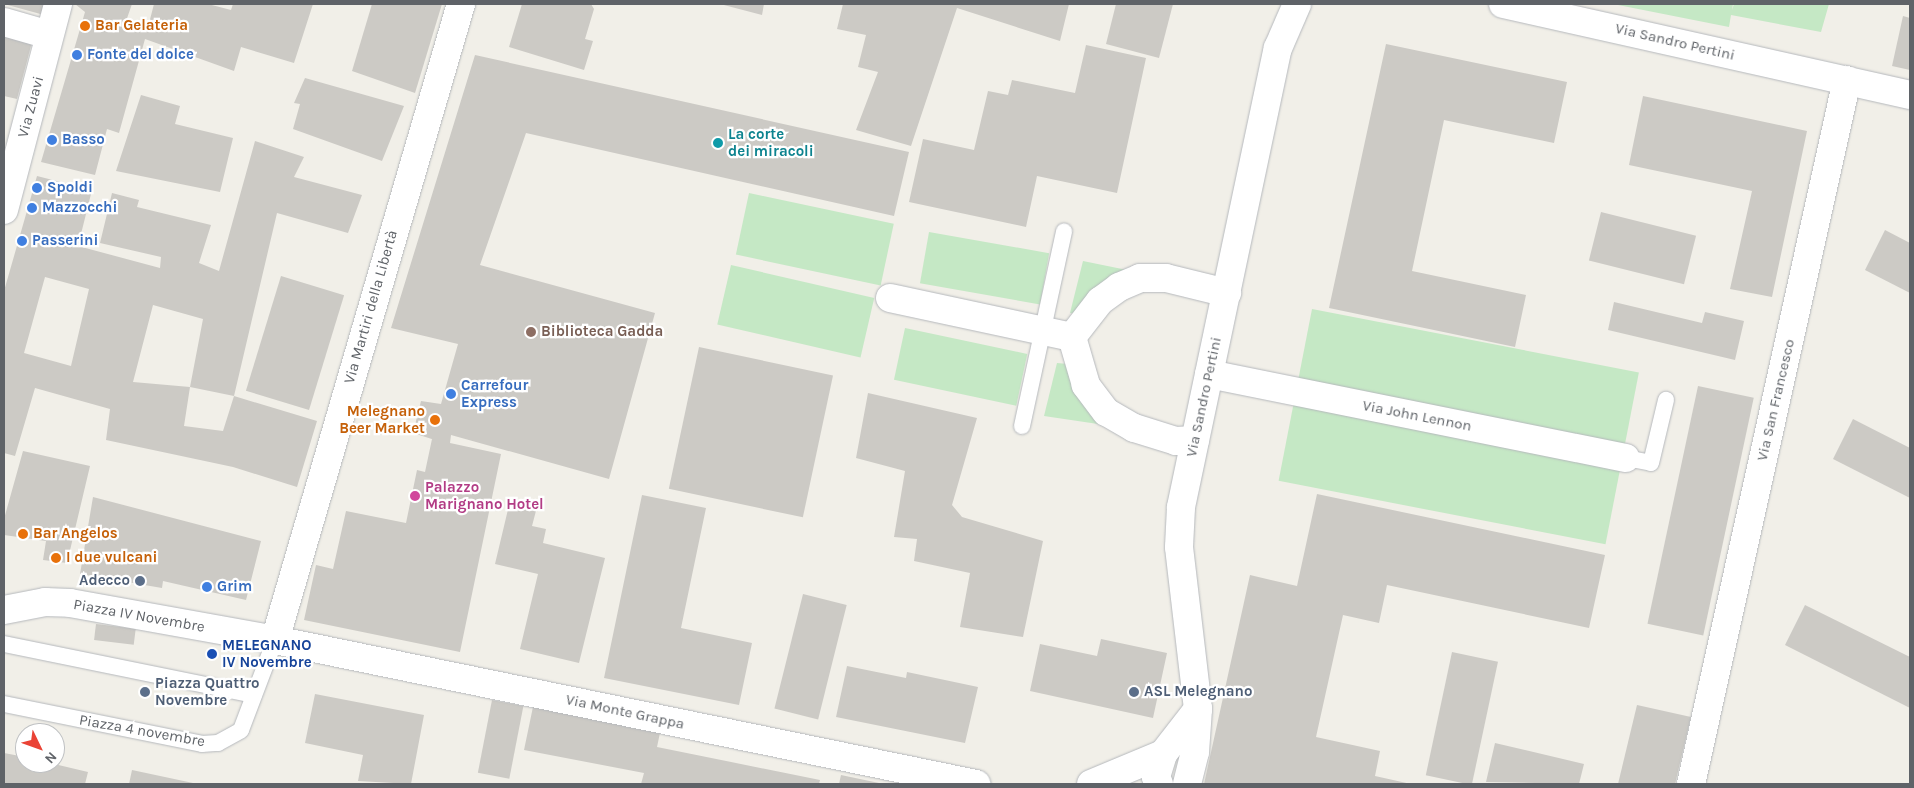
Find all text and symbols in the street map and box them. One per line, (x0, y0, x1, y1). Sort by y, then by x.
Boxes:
place label: Bar Gelateria (95, 17, 188, 35)
street label: Via Sandro Pertini (1613, 19, 1737, 65)
marker: Bar Gelateria (79, 20, 91, 32)
place label: Fonte del dolce (87, 46, 194, 64)
marker: Fonte del dolce (71, 49, 83, 61)
street label: Via Zuavi (14, 74, 48, 140)
place label: La corte dei miracoli (728, 125, 814, 160)
place label: Basso (62, 131, 105, 149)
marker: Basso (46, 134, 58, 146)
marker: La corte dei miracoli (712, 137, 724, 149)
place label: Spoldi (47, 179, 93, 197)
marker: Spoldi (31, 182, 43, 194)
place label: Mazzocchi (42, 199, 117, 217)
marker: Mazzocchi (26, 202, 38, 214)
street label: Via Martiri della Libertà (340, 228, 402, 386)
place label: Passerini (32, 232, 98, 250)
marker: Passerini (16, 235, 28, 247)
place label: Biblioteca Gadda (541, 323, 663, 341)
marker: Biblioteca Gadda (525, 326, 537, 338)
street label: Via Sandro Pertini (1182, 335, 1226, 459)
street label: Via San Francesco (1753, 337, 1799, 463)
place label: Carrefour Express (461, 376, 528, 411)
marker: Carrefour Express (445, 388, 457, 400)
street label: Via John Lennon (1361, 397, 1473, 435)
place label: Melegnano Beer Market (339, 402, 425, 437)
marker: Melegnano Beer Market (429, 414, 441, 426)
place label: Palazzo Marignano Hotel (425, 478, 544, 513)
marker: Palazzo Marignano Hotel (409, 490, 421, 502)
place label: Bar Angelos (33, 525, 118, 543)
marker: Bar Angelos (17, 528, 29, 540)
place label: I due vulcani (66, 549, 157, 567)
marker: I due vulcani (50, 552, 62, 564)
place label: Adecco (79, 572, 130, 590)
marker: Adecco (134, 575, 146, 587)
place label: Grim (217, 578, 252, 596)
marker: Grim (201, 581, 213, 593)
street label: Piazza IV Novembre (72, 596, 206, 636)
place label: MELEGNANO IV Novembre (222, 636, 312, 671)
marker: MELEGNANO IV Novembre (206, 648, 218, 660)
place label: Piazza Quattro Novembre (155, 674, 260, 709)
place label: ASL Melegnano (1144, 683, 1252, 701)
marker: Piazza Quattro Novembre (139, 686, 151, 698)
marker: ASL Melegnano (1128, 686, 1140, 698)
street label: Via Monte Grappa (564, 691, 686, 733)
street label: Piazza 4 novembre (78, 711, 206, 751)
north arrow (15, 723, 65, 773)
text: N (41, 748, 60, 767)

